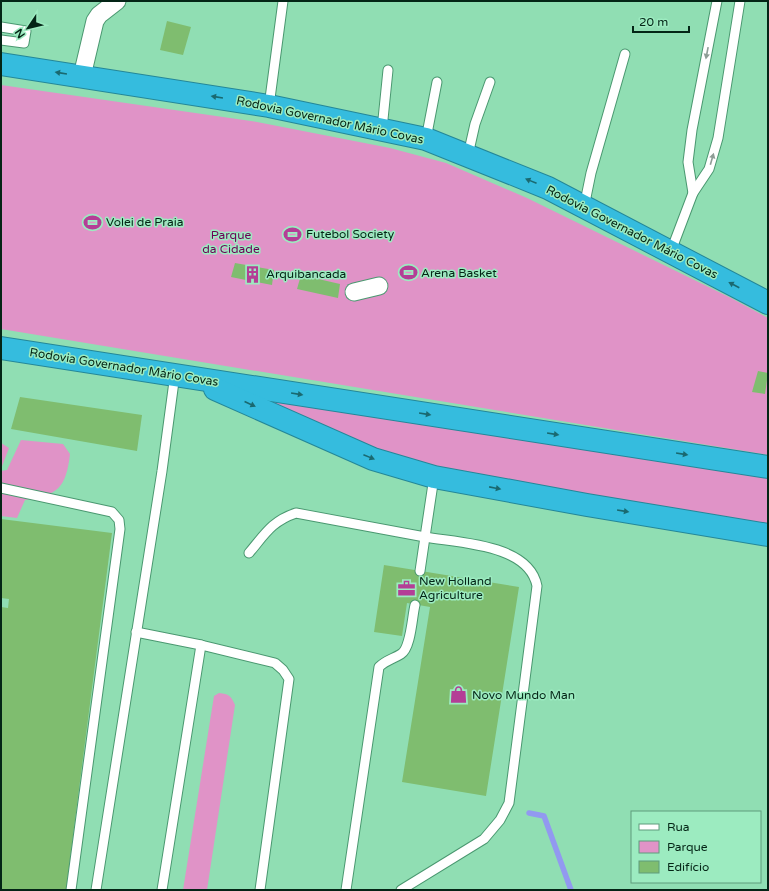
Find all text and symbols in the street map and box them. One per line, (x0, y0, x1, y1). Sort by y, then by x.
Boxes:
north arrow (8, 8, 48, 48)
scale bar (633, 8, 689, 34)
text: 20 m (639, 15, 668, 29)
text: N (12, 26, 28, 41)
one-way arrow (703, 47, 709, 59)
one-way arrow (55, 70, 67, 76)
street label: Rodovia Governador Mário Covas (235, 93, 425, 147)
one-way arrow (211, 94, 223, 100)
one-way arrow (709, 153, 715, 165)
one-way arrow (524, 178, 536, 184)
street label: Rodovia Governador Mário Covas (544, 182, 720, 282)
sports icon: Volei de Praia (83, 212, 103, 232)
place label: Volei de Praia (106, 215, 183, 229)
sports icon: Futebol Society (283, 224, 303, 244)
place label: Futebol Society (306, 227, 395, 241)
park label: Parque da Cidade (202, 228, 260, 256)
sports icon: Arena Basket (398, 263, 418, 283)
building icon: Arquibancada (243, 264, 263, 284)
place label: Arena Basket (421, 266, 497, 280)
place label: Arquibancada (266, 267, 346, 281)
one-way arrow (728, 281, 739, 288)
street label: Rodovia Governador Mário Covas (29, 345, 220, 389)
one-way arrow (290, 391, 303, 397)
one-way arrow (244, 401, 255, 407)
one-way arrow (419, 411, 431, 417)
one-way arrow (547, 431, 560, 437)
one-way arrow (676, 451, 688, 457)
one-way arrow (363, 454, 375, 460)
one-way arrow (489, 485, 501, 491)
one-way arrow (616, 508, 629, 514)
place label: New Holland Agriculture (419, 574, 492, 602)
office icon: New Holland Agriculture (396, 578, 416, 598)
shop icon: Novo Mundo Man (449, 685, 469, 705)
place label: Novo Mundo Man (472, 688, 575, 702)
legend (631, 811, 761, 883)
text: Rua (667, 820, 690, 834)
text: Parque (667, 840, 708, 854)
text: Edifício (667, 860, 709, 874)

